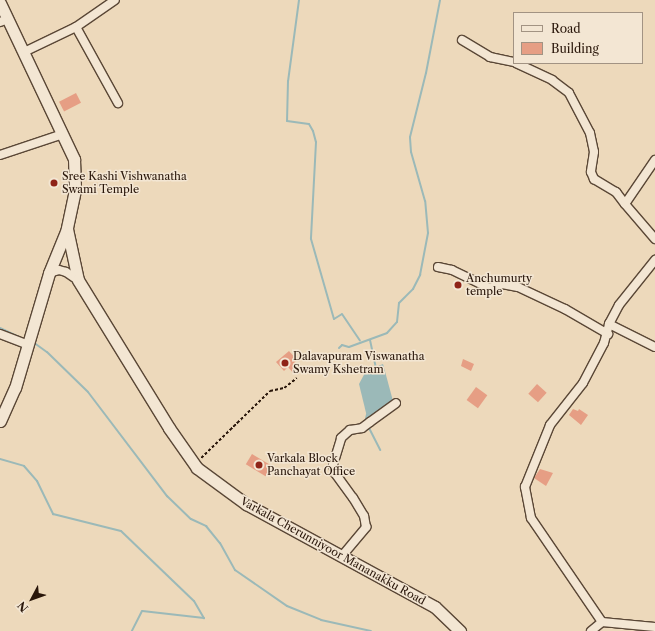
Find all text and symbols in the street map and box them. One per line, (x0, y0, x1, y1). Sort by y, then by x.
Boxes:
legend (513, 12, 643, 64)
text: Road (551, 21, 581, 36)
text: Building (551, 41, 599, 56)
place label: Sree Kashi Vishwanatha Swami Temple (62, 170, 187, 196)
marker: Sree Kashi Vishwanatha Swami Temple (49, 178, 59, 188)
place label: Anchumurty temple (466, 272, 532, 298)
marker: Anchumurty temple (453, 280, 463, 290)
place label: Dalavapuram Viswanatha Swamy Kshetram (293, 350, 425, 376)
marker: Dalavapuram Viswanatha Swamy Kshetram (280, 358, 290, 368)
place label: Varkala Block Panchayat Office (267, 452, 355, 478)
marker: Varkala Block Panchayat Office (254, 460, 264, 470)
street label: Varkala Cherunniyoor Mananakku Road (238, 494, 428, 608)
north arrow (12, 579, 52, 619)
text: N (15, 599, 31, 615)

